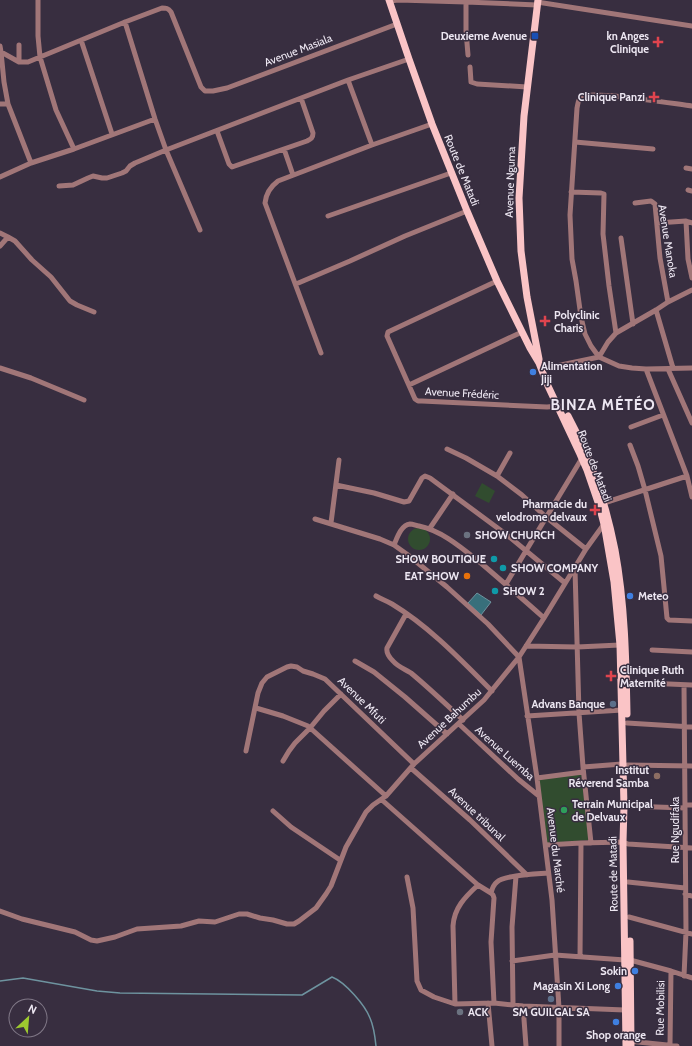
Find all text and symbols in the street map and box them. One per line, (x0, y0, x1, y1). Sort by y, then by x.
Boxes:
place label: Deuxieme Avenue (441, 29, 527, 43)
place label: kn Anges Clinique (606, 29, 649, 56)
street label: Avenue Masiala (262, 30, 335, 69)
marker: Deuxieme Avenue (530, 31, 540, 41)
marker: kn Anges Clinique (652, 36, 664, 48)
place label: Clinique Panzi (578, 90, 645, 104)
marker: Clinique Panzi (648, 91, 660, 103)
street label: Route de Matadi (441, 132, 483, 208)
street label: Avenue Nguma (502, 146, 518, 218)
street label: Avenue Manoka (655, 203, 681, 279)
place label: Polyclinic Charis (554, 308, 600, 335)
marker: Polyclinic Charis (539, 315, 551, 327)
place label: Alimentation Jiji (540, 359, 602, 386)
marker: Alimentation Jiji (528, 367, 538, 377)
street label: Avenue Frédéric (425, 384, 499, 402)
district label: BINZA MÉTÉO (550, 395, 656, 414)
street label: Route de Matadi (575, 428, 615, 504)
place label: Pharmacie du velodrome delvaux (496, 497, 588, 524)
marker: Pharmacie du velodrome delvaux (590, 505, 600, 515)
place label: SHOW CHURCH (475, 528, 555, 542)
marker: SHOW CHURCH (462, 530, 472, 540)
place label: SHOW BOUTIQUE (395, 552, 486, 566)
marker: SHOW BOUTIQUE (489, 554, 499, 564)
place label: SHOW COMPANY (511, 561, 599, 575)
marker: SHOW COMPANY (498, 563, 508, 573)
place label: EAT SHOW (405, 569, 459, 583)
marker: EAT SHOW (462, 571, 472, 581)
place label: SHOW 2 (503, 584, 545, 598)
marker: SHOW 2 (490, 586, 500, 596)
place label: Meteo (638, 589, 668, 603)
marker: Meteo (625, 591, 635, 601)
place label: Clinique Ruth Maternité (620, 663, 684, 690)
marker: Clinique Ruth Maternité (605, 670, 617, 682)
street label: Avenue Mfuti (335, 674, 389, 726)
street label: Avenue Bahumbu (414, 685, 484, 751)
place label: Advans Banque (531, 697, 605, 711)
marker: Advans Banque (608, 699, 618, 709)
street label: Avenue Luemba (472, 723, 538, 784)
place label: Institut Réverend Samba (568, 763, 650, 790)
marker: Institut Réverend Samba (652, 771, 662, 781)
street label: Avenue tribunal (446, 784, 509, 844)
street label: Rue Ngudifaka (668, 796, 682, 863)
place label: Terrain Municipal de Delvaux (572, 797, 653, 824)
marker: Terrain Municipal de Delvaux (559, 805, 569, 815)
street label: Avenue du Marché (544, 807, 568, 894)
street label: Route de Matadi (605, 836, 621, 912)
place label: Sokin (600, 964, 627, 978)
marker: Sokin (630, 966, 640, 976)
place label: Magasin Xi Long (533, 979, 610, 993)
street label: Rue Mobilisi (653, 980, 667, 1036)
marker: Magasin Xi Long (613, 981, 623, 991)
marker: SM GUILGAL SA (546, 994, 556, 1004)
north arrow (8, 998, 48, 1038)
text: N (26, 1001, 39, 1017)
place label: ACK (468, 1005, 488, 1019)
place label: SM GUILGAL SA (512, 1005, 590, 1019)
marker: ACK (455, 1007, 465, 1017)
marker: Shop orange (611, 1017, 621, 1027)
place label: Shop orange (586, 1028, 646, 1042)

